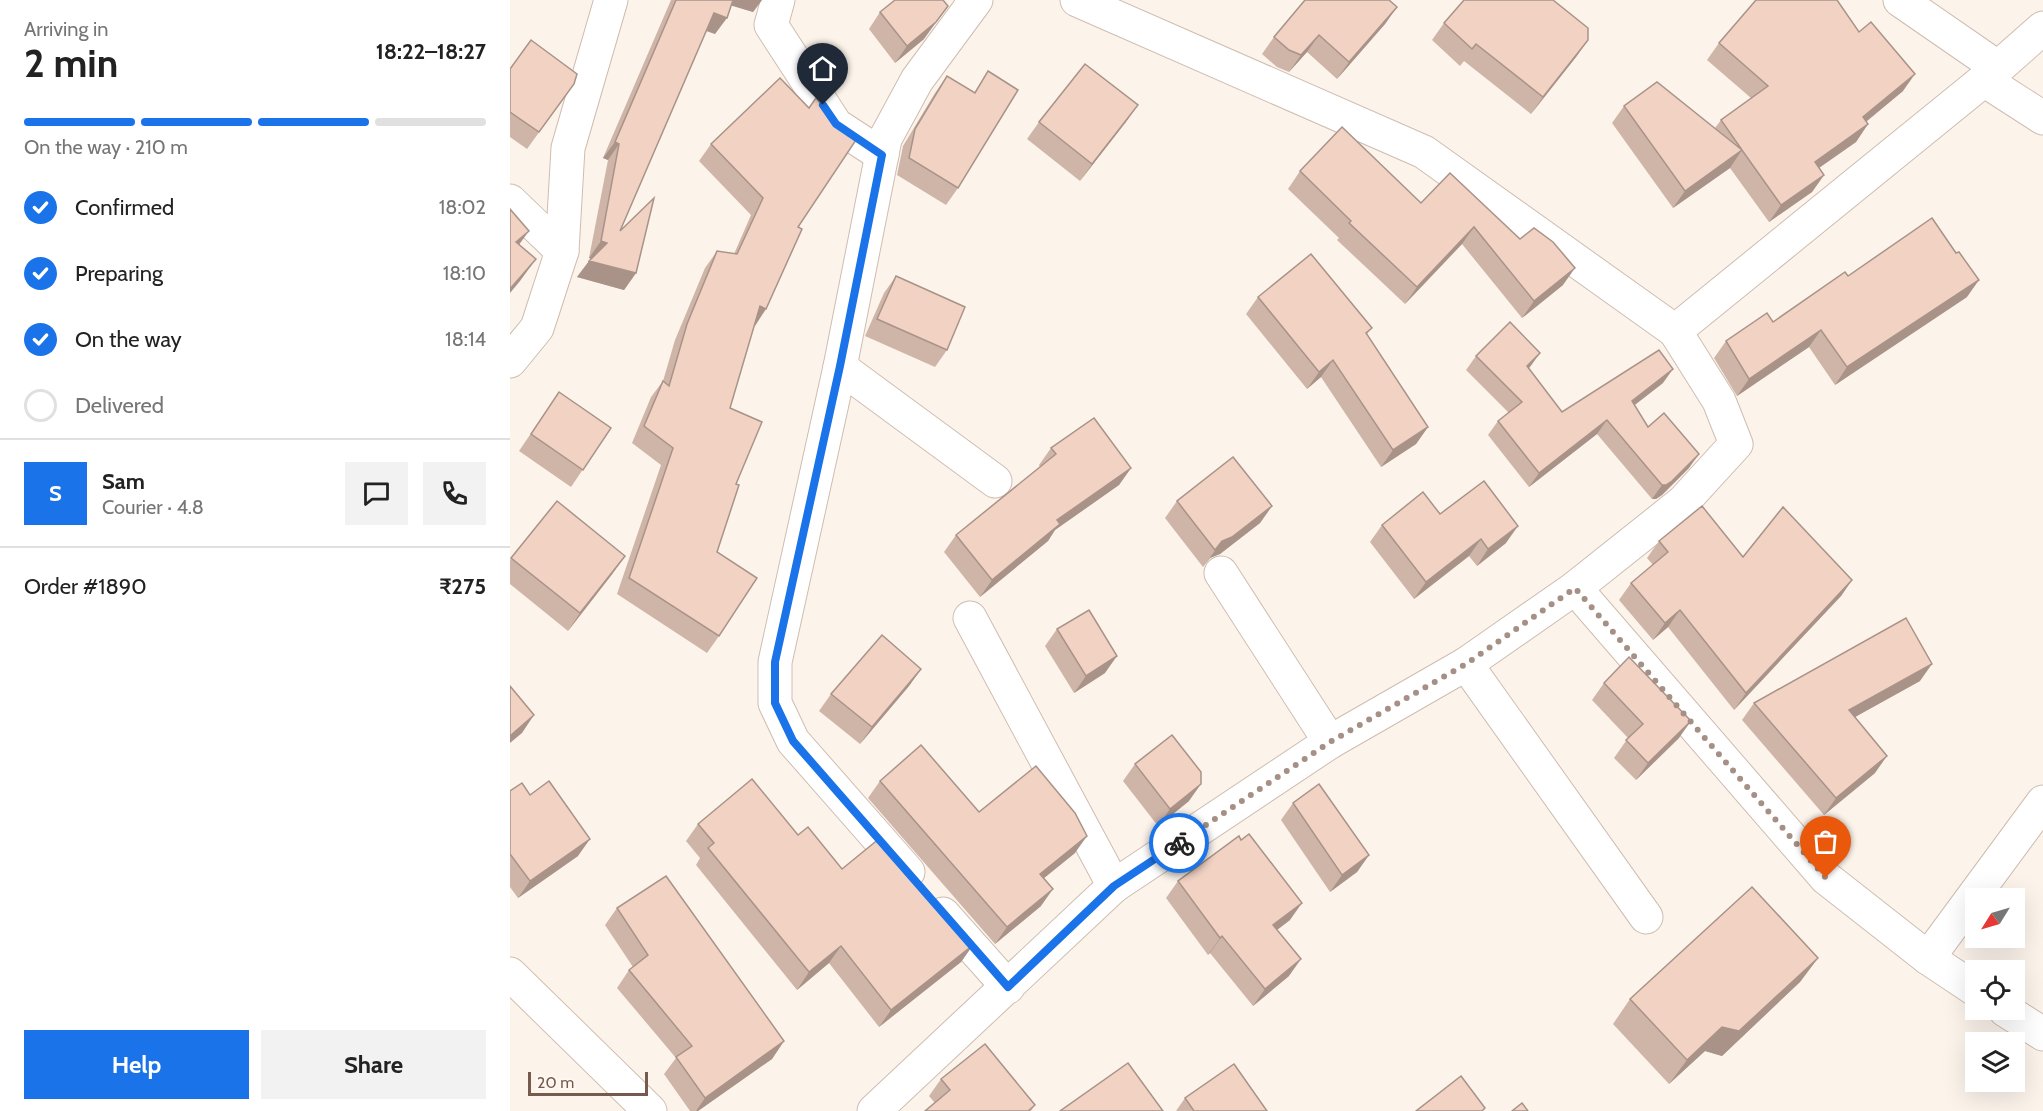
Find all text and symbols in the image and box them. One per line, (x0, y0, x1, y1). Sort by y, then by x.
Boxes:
text: Arriving in (24, 17, 108, 41)
text: 18:22–18:27 (376, 38, 486, 65)
text: 2 min (24, 39, 118, 87)
pin (797, 43, 848, 105)
icon: home (806, 52, 839, 85)
text: On the way · 210 m (24, 135, 188, 159)
icon: check (24, 191, 57, 224)
text: Confirmed (75, 194, 174, 221)
text: 18:02 (439, 195, 486, 219)
icon: check (24, 257, 57, 290)
text: Preparing (75, 260, 163, 287)
text: 18:10 (443, 261, 486, 285)
icon: check (24, 323, 57, 356)
text: On the way (75, 326, 182, 353)
text: 18:14 (445, 327, 486, 351)
text: Delivered (75, 392, 164, 419)
button: chat (345, 462, 408, 525)
button: phone (423, 462, 486, 525)
text: Sam (102, 468, 145, 495)
text: S (49, 480, 62, 507)
text: Courier · 4.8 (102, 495, 204, 519)
text: Order #1890 (24, 573, 147, 600)
text: ₹275 (439, 573, 486, 600)
courier (1149, 813, 1209, 873)
pin (1800, 816, 1851, 878)
icon: bag (1809, 825, 1842, 858)
icon: bike (1163, 827, 1196, 860)
north arrow (1965, 888, 2025, 948)
map controls (1965, 888, 2025, 1092)
button: locate (1965, 960, 2025, 1020)
button: Help (24, 1030, 249, 1099)
button: Share (261, 1030, 486, 1099)
button: layers (1965, 1032, 2025, 1092)
scale bar (528, 1069, 648, 1096)
text: 20 m (537, 1073, 574, 1092)

